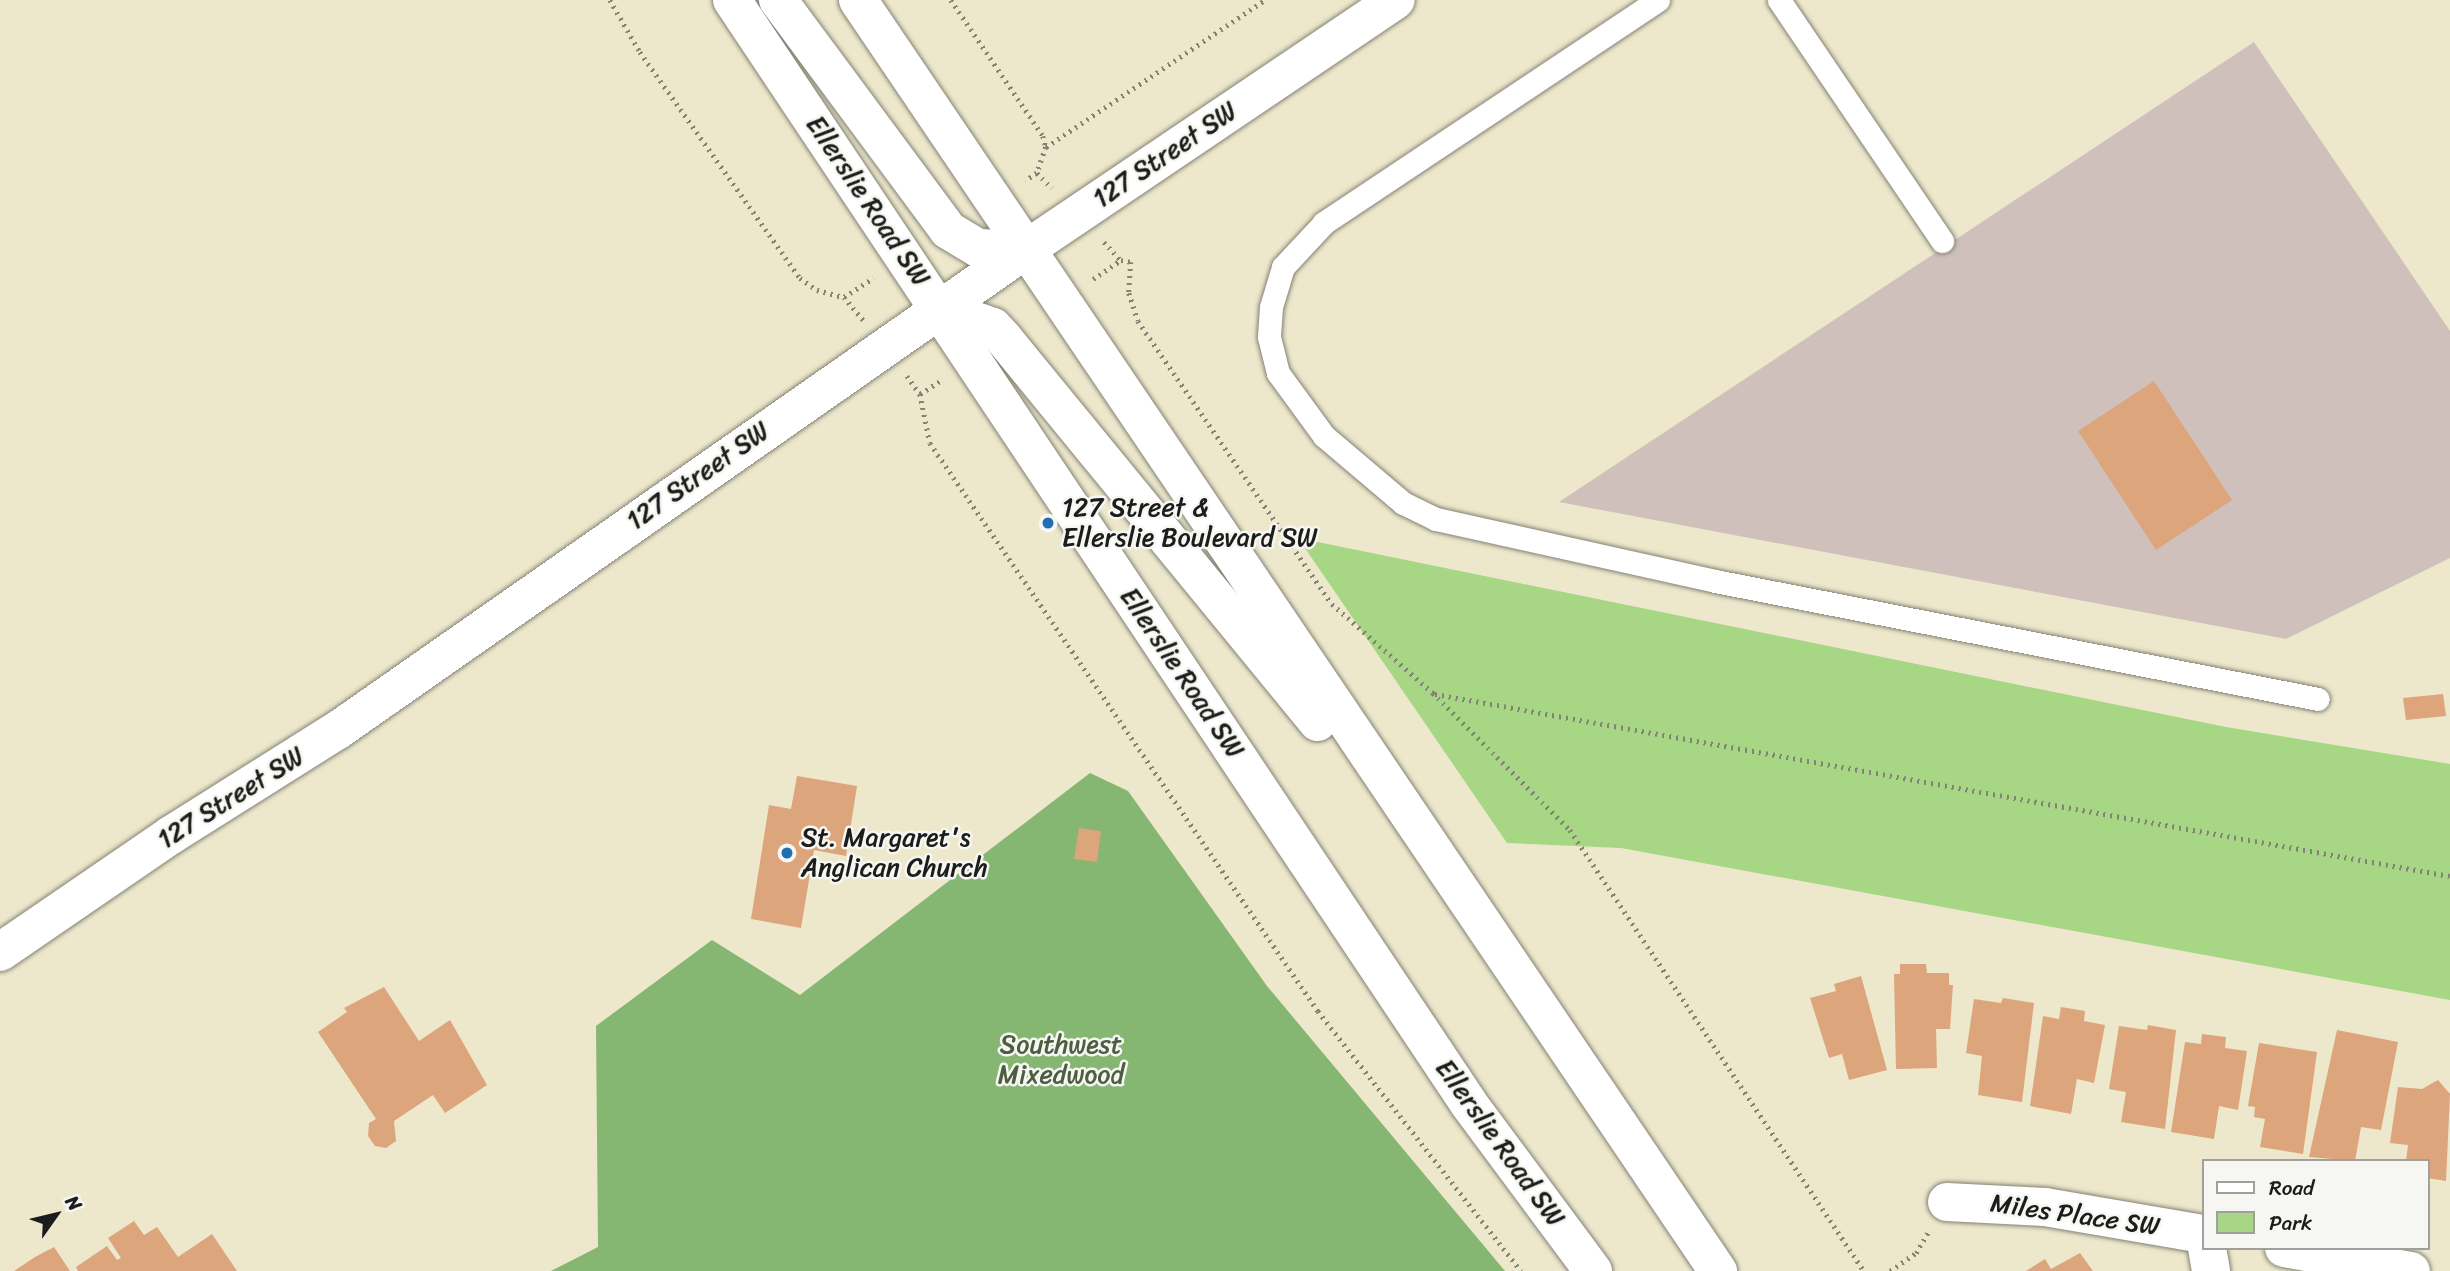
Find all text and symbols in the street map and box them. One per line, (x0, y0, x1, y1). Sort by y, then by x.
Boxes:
street label: 127 Street SW (1087, 95, 1243, 215)
street label: Ellerslie Road SW (800, 110, 936, 292)
street label: 127 Street SW (621, 415, 775, 537)
place label: 127 Street & Ellerslie Boulevard SW (1062, 492, 1318, 554)
marker: 127 Street & Ellerslie Boulevard SW (1040, 515, 1056, 531)
street label: Ellerslie Road SW (1114, 582, 1250, 764)
street label: 127 Street SW (152, 741, 310, 855)
place label: St. Margaret's Anglican Church (801, 822, 988, 884)
marker: St. Margaret's Anglican Church (779, 845, 795, 861)
park label: Southwest Mixedwood (998, 1029, 1124, 1090)
street label: Ellerslie Road SW (1429, 1054, 1571, 1232)
legend (2202, 1159, 2429, 1250)
text: Road (2269, 1169, 2314, 1207)
north arrow (21, 1180, 91, 1250)
street label: Miles Place SW (1987, 1187, 2163, 1243)
text: N (56, 1188, 91, 1218)
text: Park (2269, 1204, 2312, 1242)

